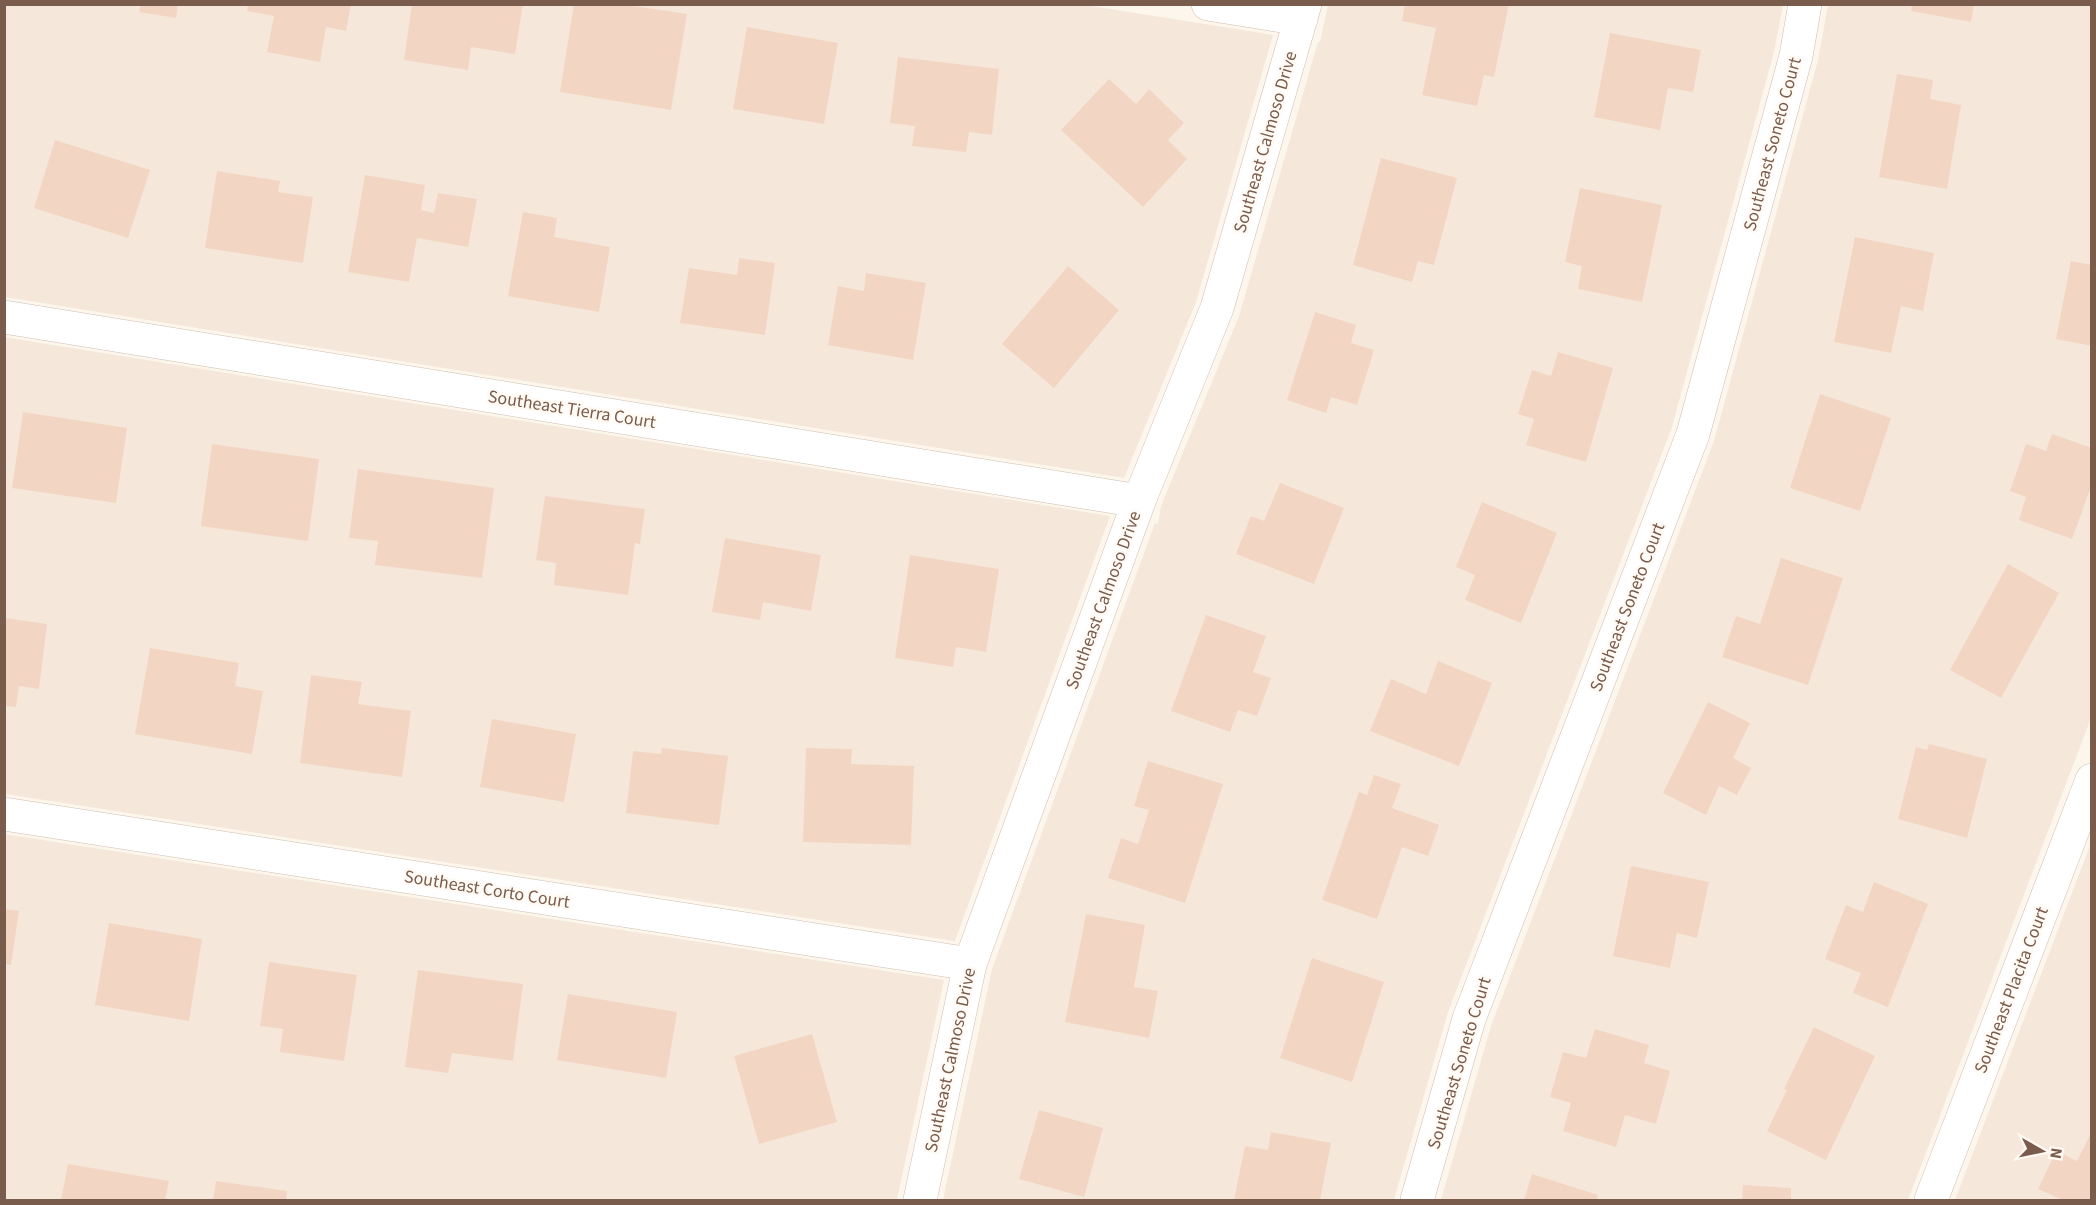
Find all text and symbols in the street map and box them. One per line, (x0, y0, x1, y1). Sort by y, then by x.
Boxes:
street label: Southeast Calmoso Drive (1228, 48, 1303, 236)
street label: Southeast Soneto Court (1737, 54, 1808, 234)
street label: Southeast Tierra Court (486, 384, 658, 435)
street label: Southeast Calmoso Drive (1060, 507, 1147, 693)
street label: Southeast Soneto Court (1584, 519, 1671, 695)
street label: Southeast Corto Court (402, 864, 571, 915)
street label: Southeast Placita Court (1968, 903, 2055, 1077)
street label: Southeast Calmoso Drive (919, 965, 982, 1155)
street label: Southeast Soneto Court (1421, 974, 1498, 1152)
north arrow (2012, 1121, 2072, 1181)
text: N (2044, 1146, 2068, 1160)

